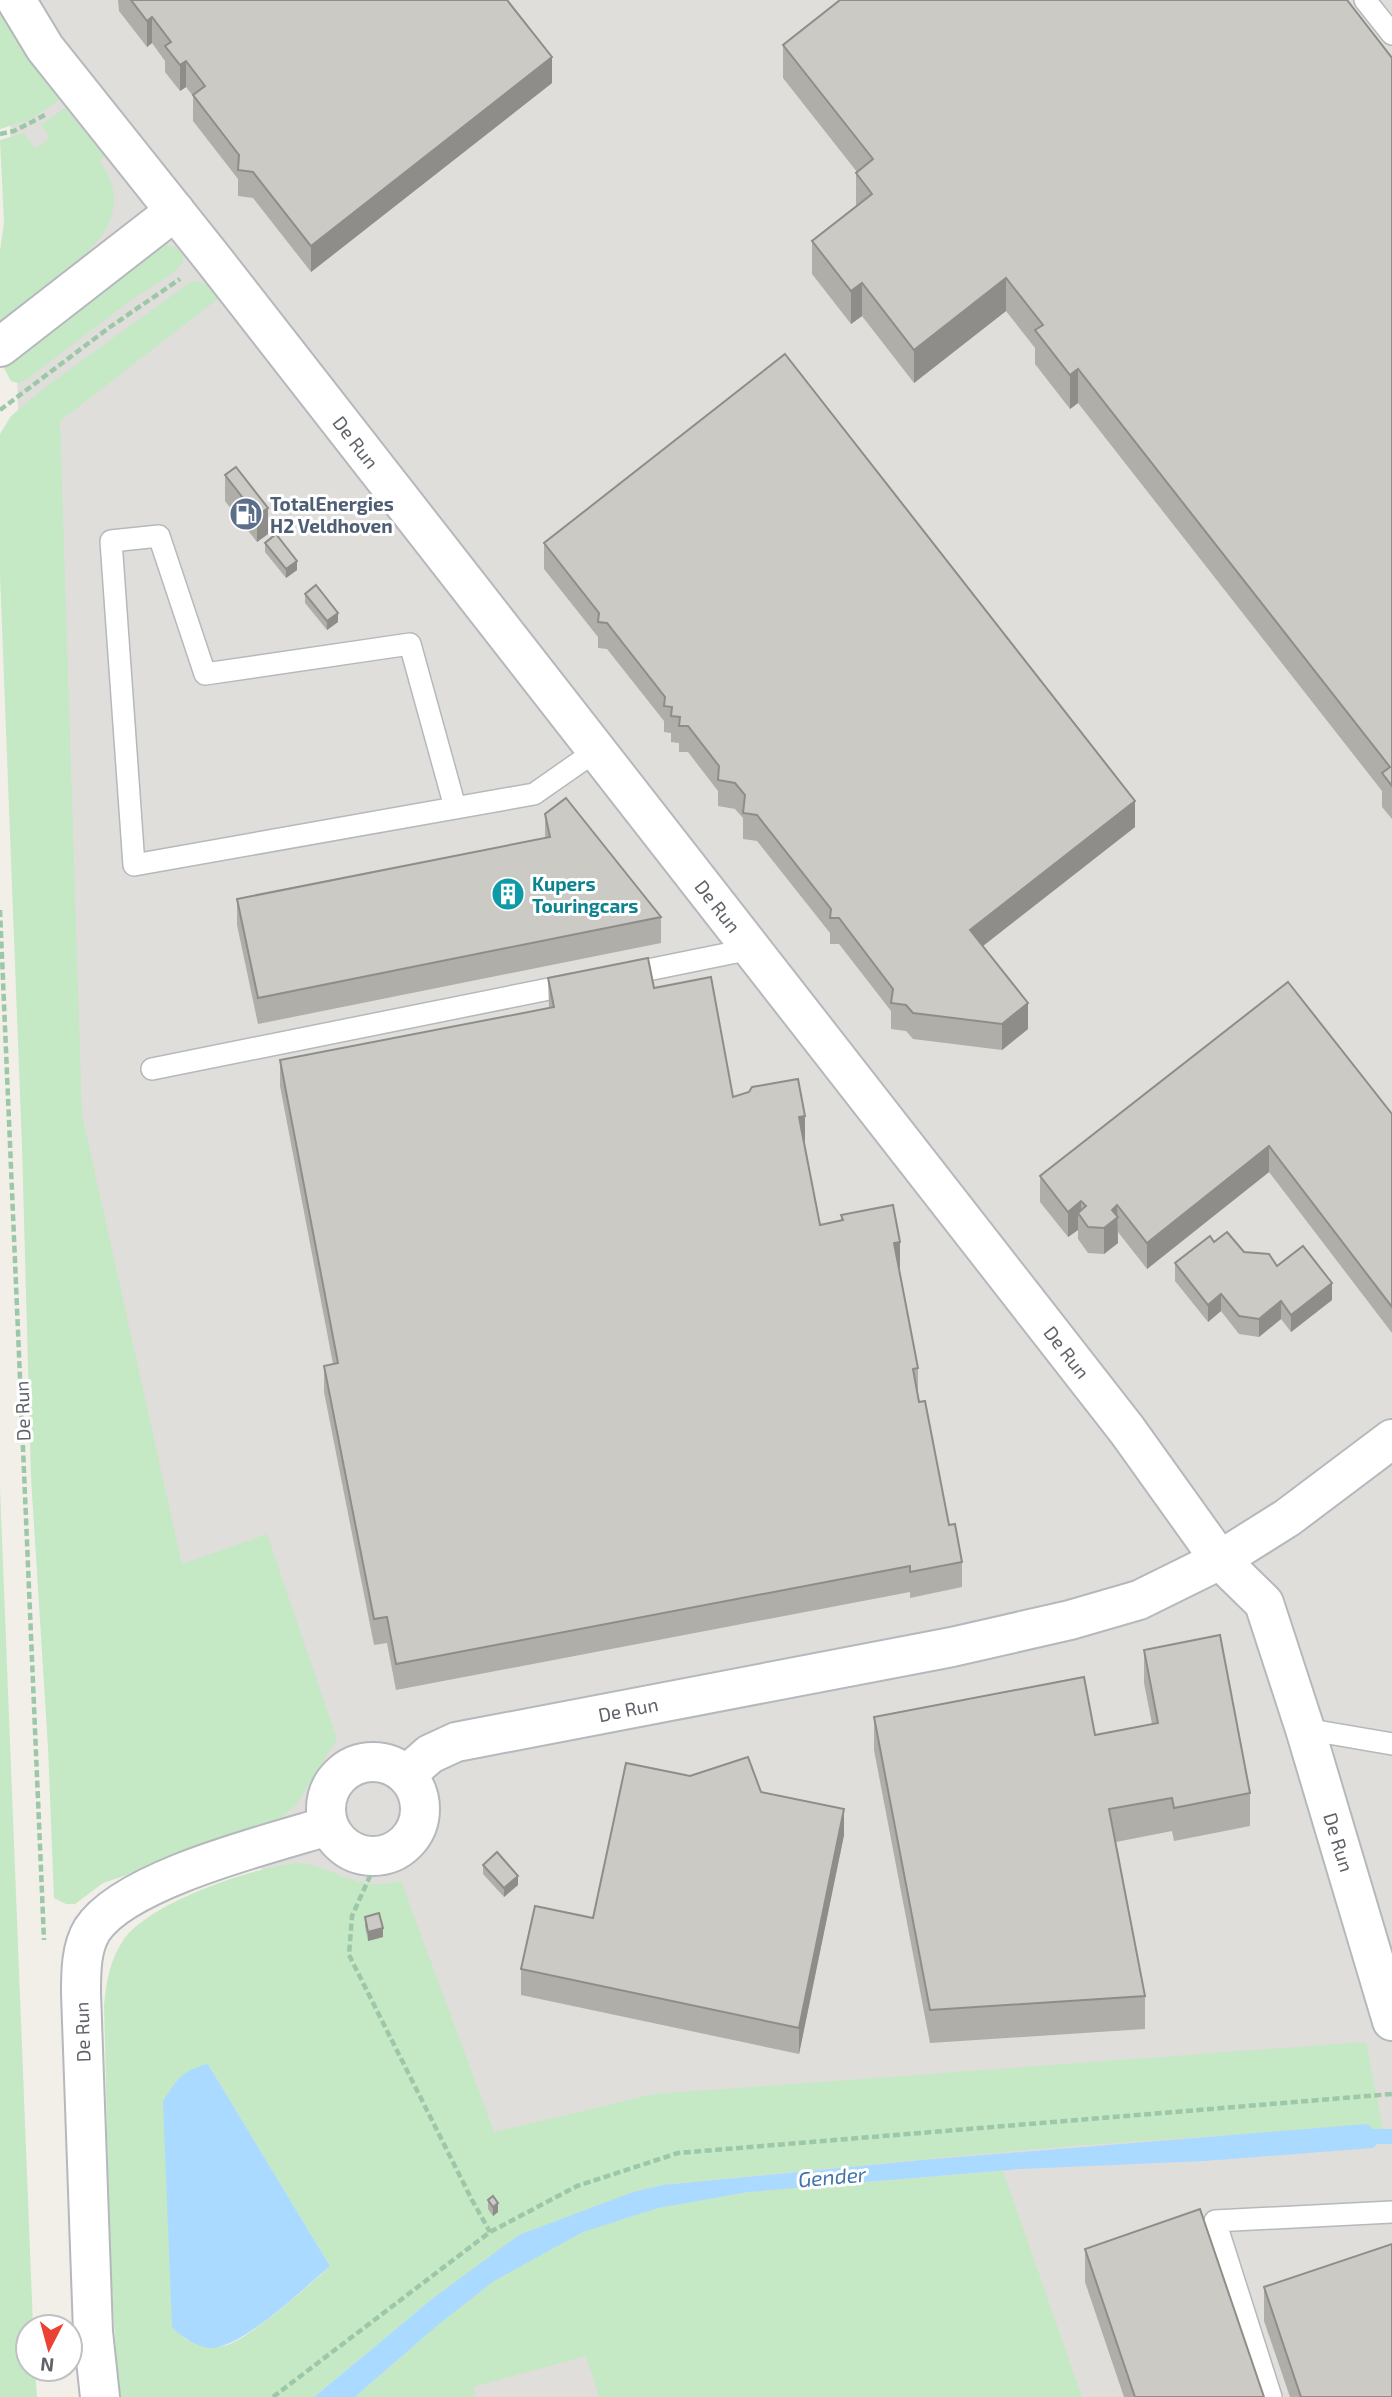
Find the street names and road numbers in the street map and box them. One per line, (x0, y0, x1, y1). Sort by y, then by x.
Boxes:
street label: De Run (328, 411, 384, 473)
street label: De Run (690, 875, 746, 937)
street label: De Run (1039, 1321, 1095, 1383)
street label: De Run (9, 1380, 35, 1442)
street label: De Run (596, 1692, 660, 1726)
street label: De Run (1319, 1810, 1359, 1874)
street label: De Run (69, 2001, 95, 2063)

